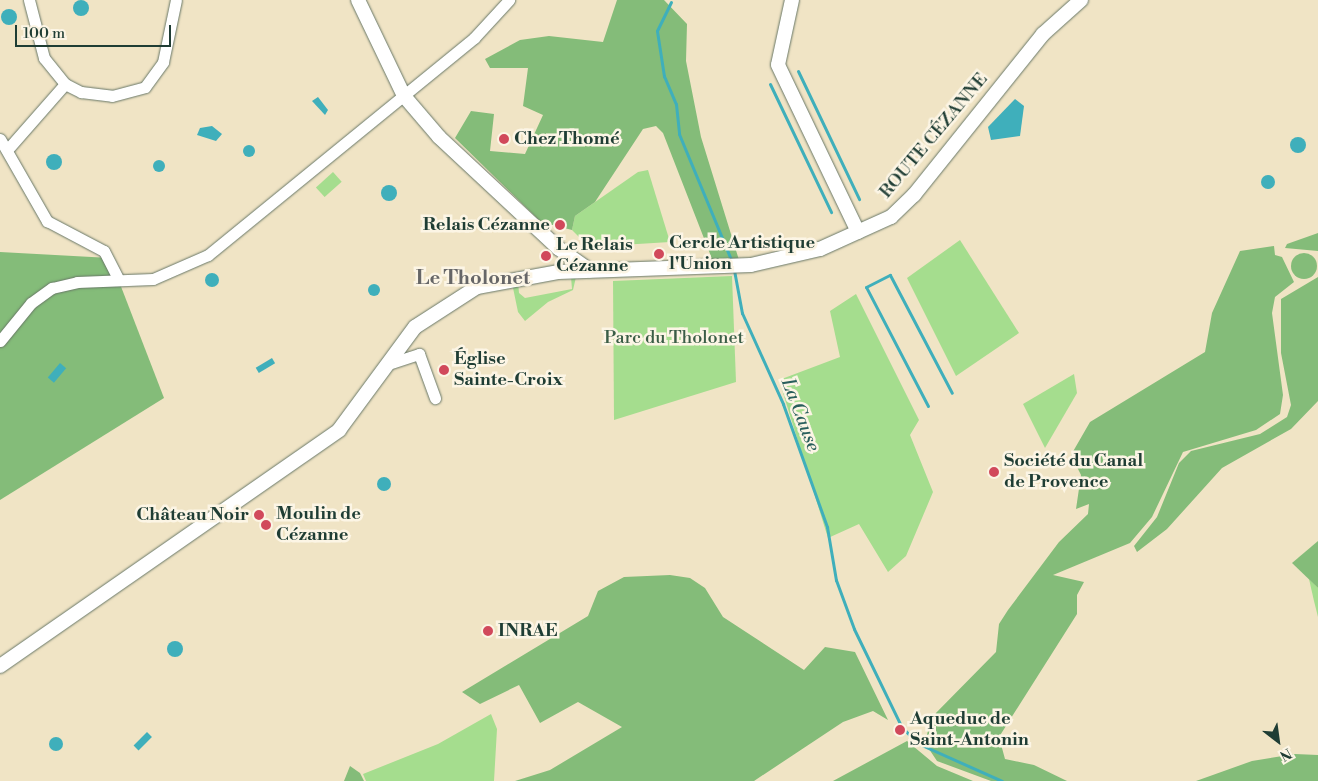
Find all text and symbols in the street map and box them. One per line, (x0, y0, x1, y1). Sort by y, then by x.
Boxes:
scale bar (18, 15, 174, 47)
text: 100 m (23, 24, 65, 43)
street label: ROUTE CÉZANNE (875, 69, 993, 203)
place label: Chez Thomé (514, 128, 620, 150)
marker: Chez Thomé (498, 133, 510, 145)
place label: Relais Cézanne (423, 214, 550, 236)
marker: Relais Cézanne (554, 219, 566, 231)
place label: Cercle Artistique l'Union (669, 233, 815, 276)
place label: Le Relais Cézanne (556, 235, 633, 278)
marker: Cercle Artistique l'Union (653, 248, 665, 260)
marker: Le Relais Cézanne (540, 250, 552, 262)
district label: Le Tholonet (416, 266, 530, 290)
park label: Parc du Tholonet (604, 327, 744, 349)
place label: Église Sainte-Croix (454, 349, 563, 392)
marker: Église Sainte-Croix (438, 364, 450, 376)
water label: La Cause (776, 375, 824, 455)
place label: Société du Canal de Provence (1004, 451, 1143, 494)
marker: Société du Canal de Provence (988, 466, 1000, 478)
place label: Château Noir (136, 504, 249, 526)
place label: Moulin de Cézanne (276, 504, 361, 546)
marker: Château Noir (253, 509, 265, 521)
marker: Moulin de Cézanne (260, 519, 272, 531)
place label: INRAE (498, 620, 557, 642)
marker: INRAE (482, 625, 494, 637)
place label: Aqueduc de Saint-Antonin (910, 709, 1029, 752)
north arrow (1253, 716, 1303, 766)
marker: Aqueduc de Saint-Antonin (894, 724, 906, 736)
text: N (1276, 743, 1295, 765)

